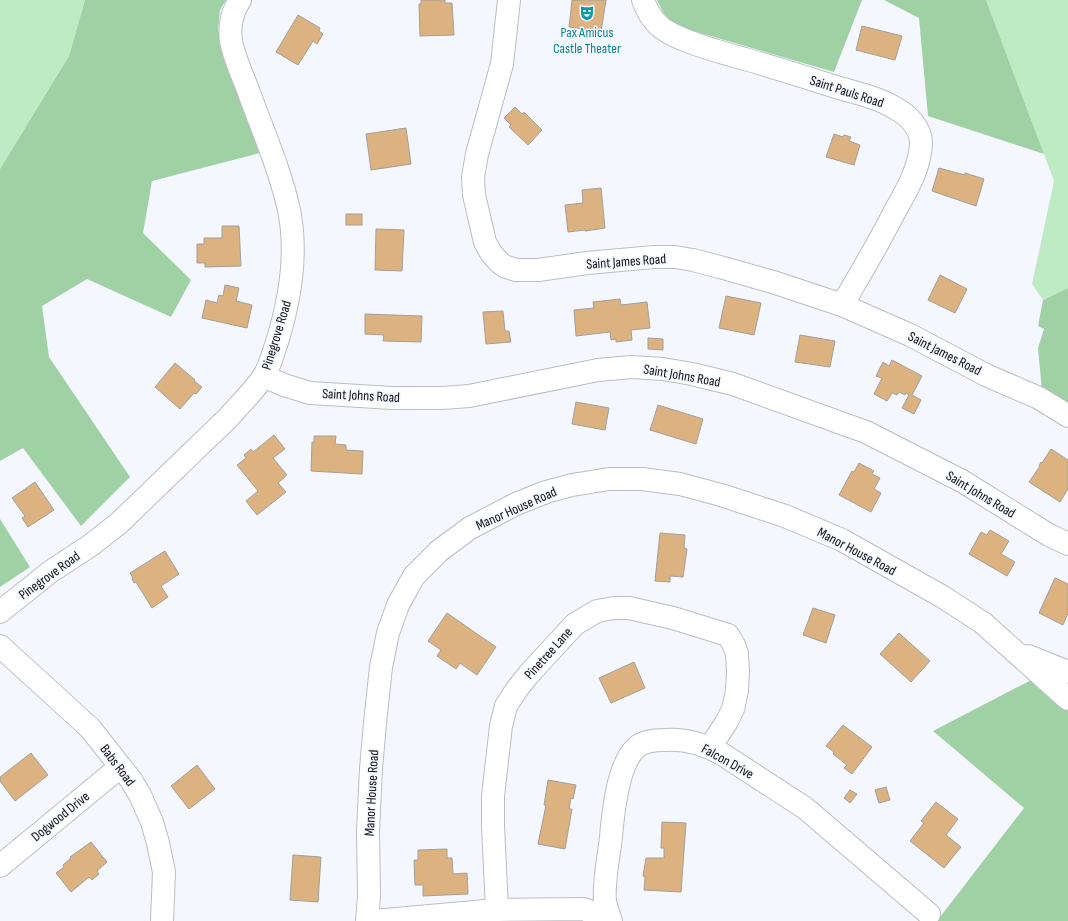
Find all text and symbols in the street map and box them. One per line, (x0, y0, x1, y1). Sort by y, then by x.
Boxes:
theatre icon: Pax Amicus Castle Theater (578, 4, 596, 22)
place label: Pax Amicus Castle Theater (553, 24, 621, 57)
street label: Saint Pauls Road (808, 72, 886, 111)
street label: Saint James Road (586, 250, 667, 273)
street label: Pinegrove Road (258, 298, 295, 372)
street label: Saint James Road (905, 328, 984, 379)
street label: Saint Johns Road (642, 360, 722, 391)
street label: Saint Johns Road (322, 385, 400, 406)
street label: Saint Johns Road (943, 467, 1019, 522)
street label: Manor House Road (473, 483, 559, 534)
street label: Manor House Road (814, 524, 899, 579)
street label: Pinegrove Road (15, 547, 83, 603)
street label: Pinetree Lane (521, 624, 576, 683)
street label: Falcon Drive (699, 740, 757, 783)
street label: Babs Road (96, 741, 139, 790)
street label: Manor House Road (361, 749, 382, 837)
street label: Dogwood Drive (28, 788, 93, 845)

